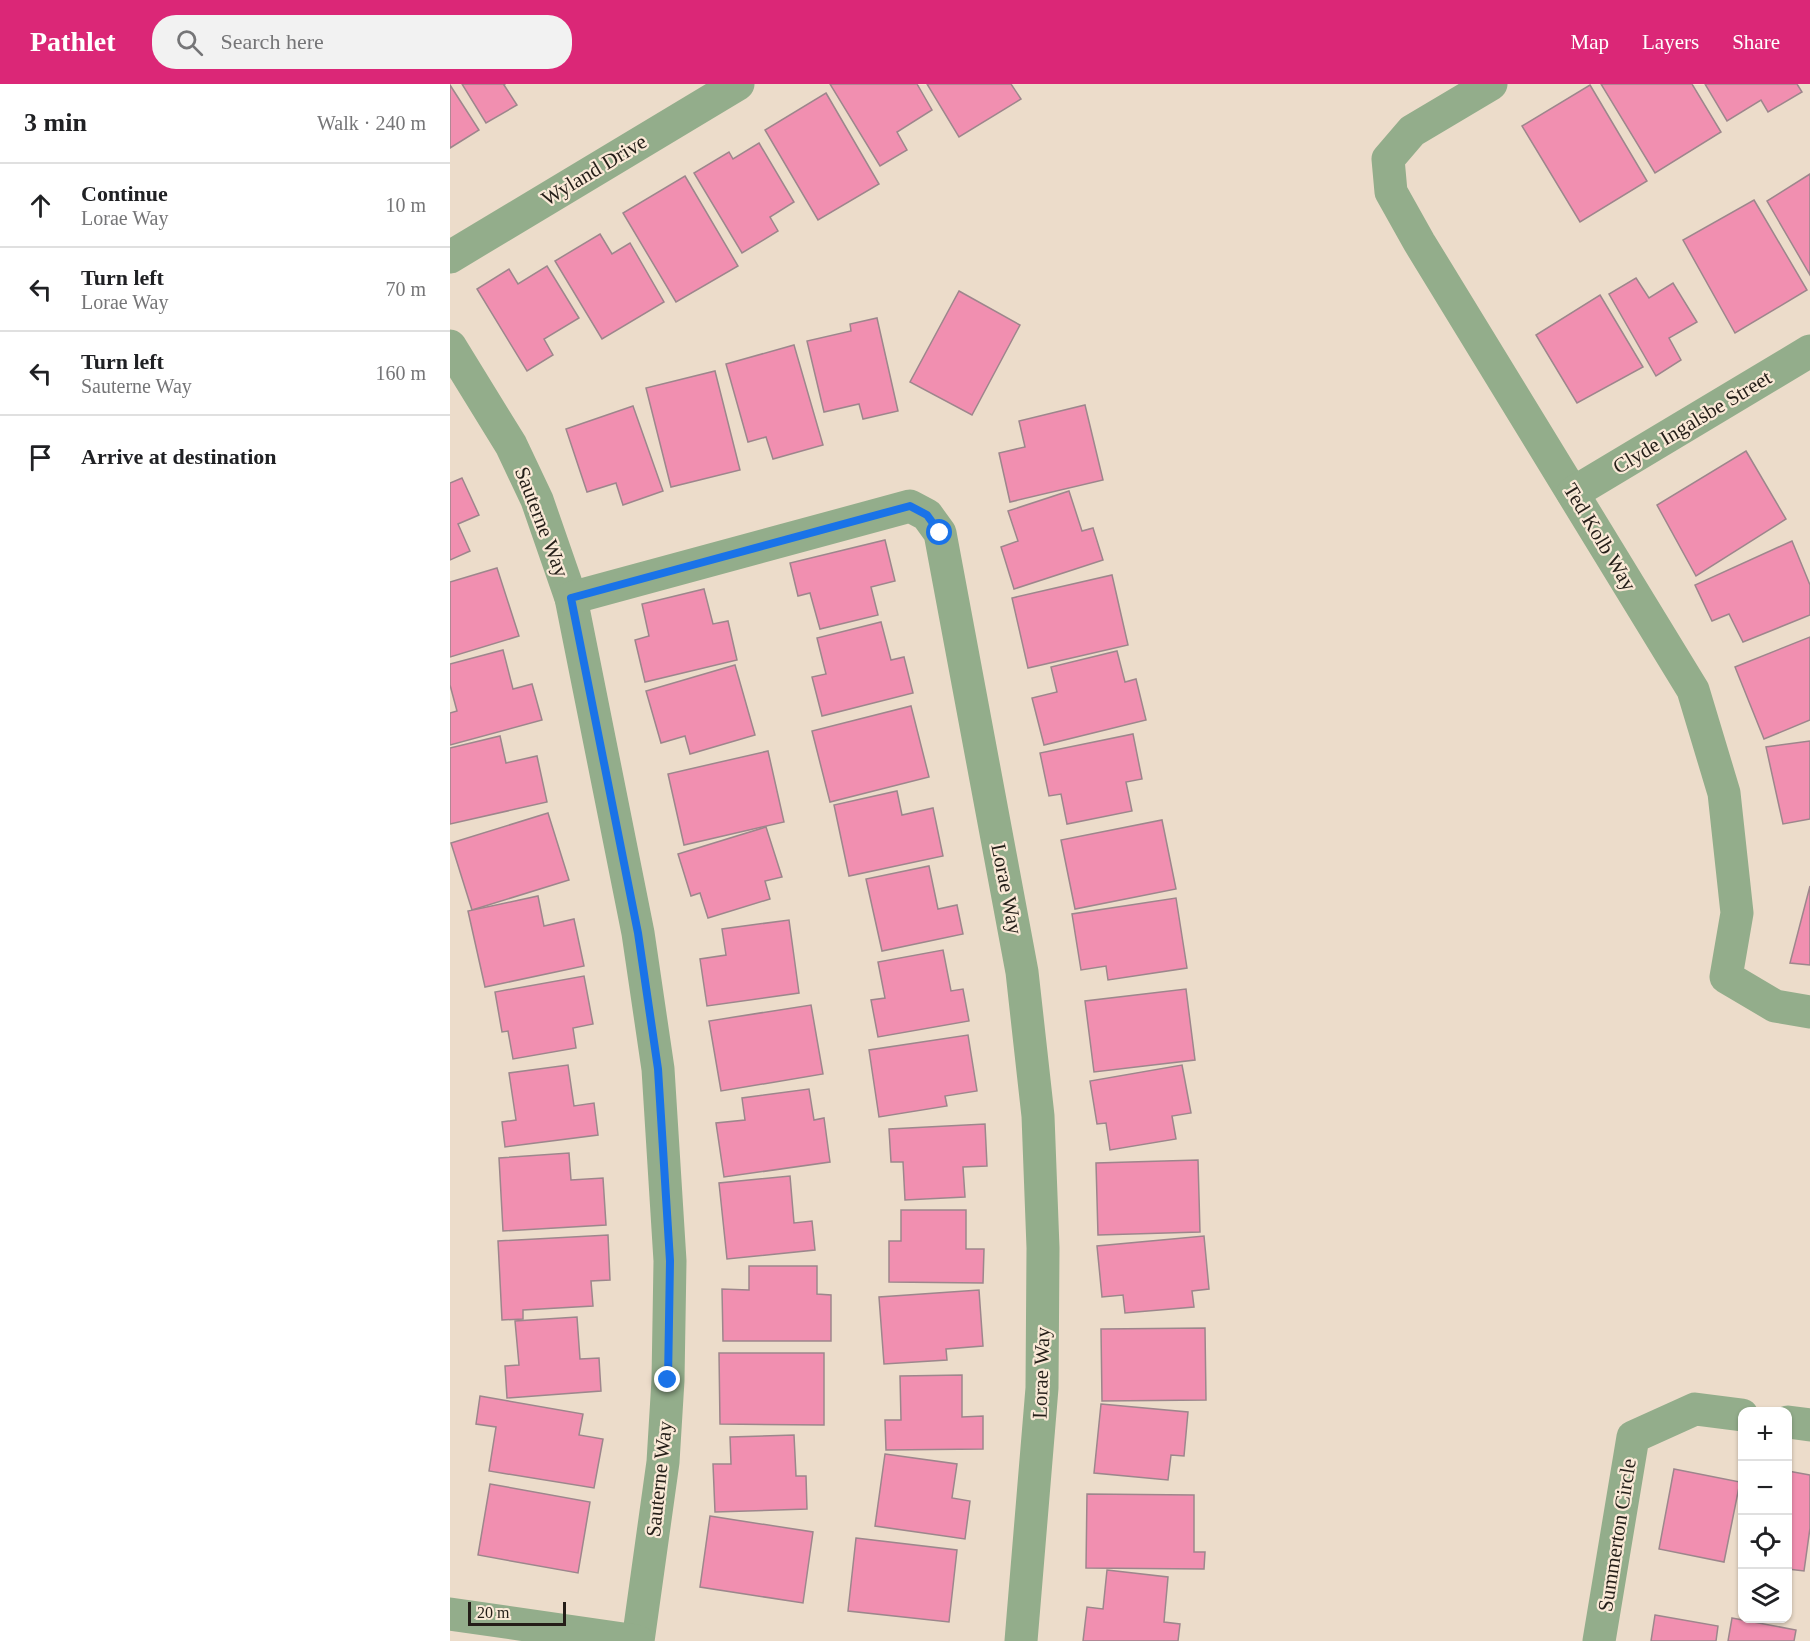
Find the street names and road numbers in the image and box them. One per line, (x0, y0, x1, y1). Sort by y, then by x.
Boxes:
street label: Wyland Drive (537, 129, 651, 211)
street label: Clyde Ingalsbe Street (1608, 365, 1776, 479)
street label: Sauterne Way (510, 463, 574, 581)
street label: Ted Kolb Way (1558, 479, 1642, 596)
street label: Lorae Way (986, 842, 1028, 937)
street label: Lorae Way (1027, 1326, 1055, 1419)
street label: Sauterne Way (641, 1419, 677, 1538)
street label: Summerton Circle (1593, 1457, 1641, 1613)

